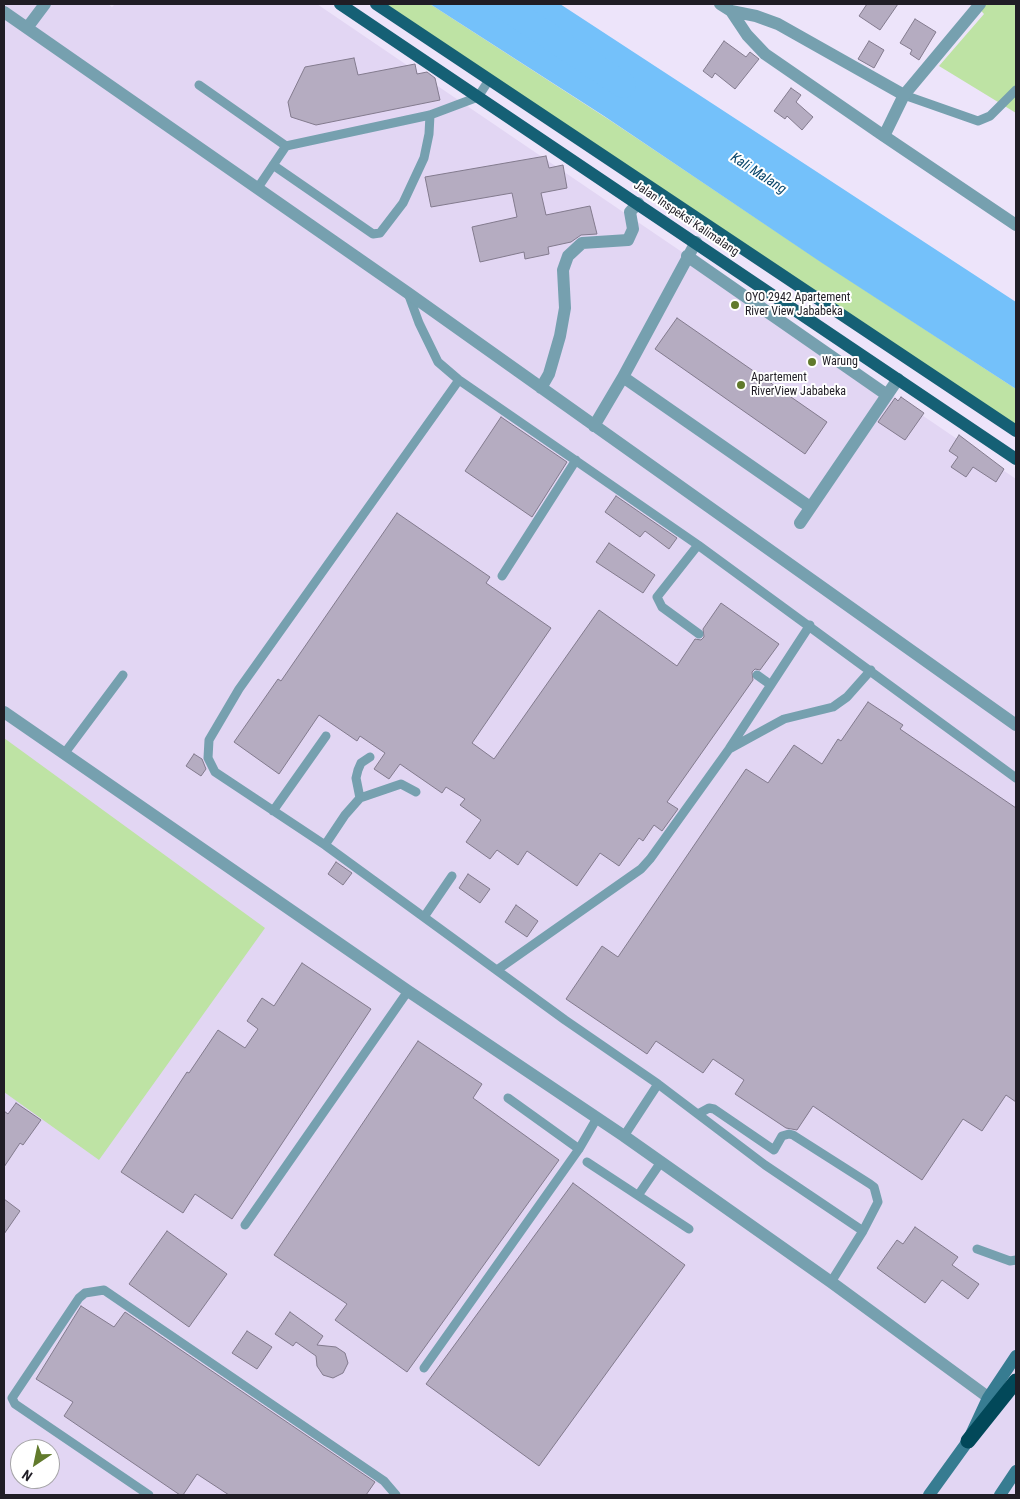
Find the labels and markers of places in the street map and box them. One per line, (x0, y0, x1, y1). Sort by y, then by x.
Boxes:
place label: OYO 2942 Apartement River View Jababeka (745, 291, 850, 319)
marker: OYO 2942 Apartement River View Jababeka (729, 299, 741, 311)
place label: Warung (822, 355, 858, 369)
marker: Warung (806, 356, 818, 368)
place label: Apartement RiverView Jababeka (751, 371, 846, 399)
marker: Apartement RiverView Jababeka (735, 379, 747, 391)

